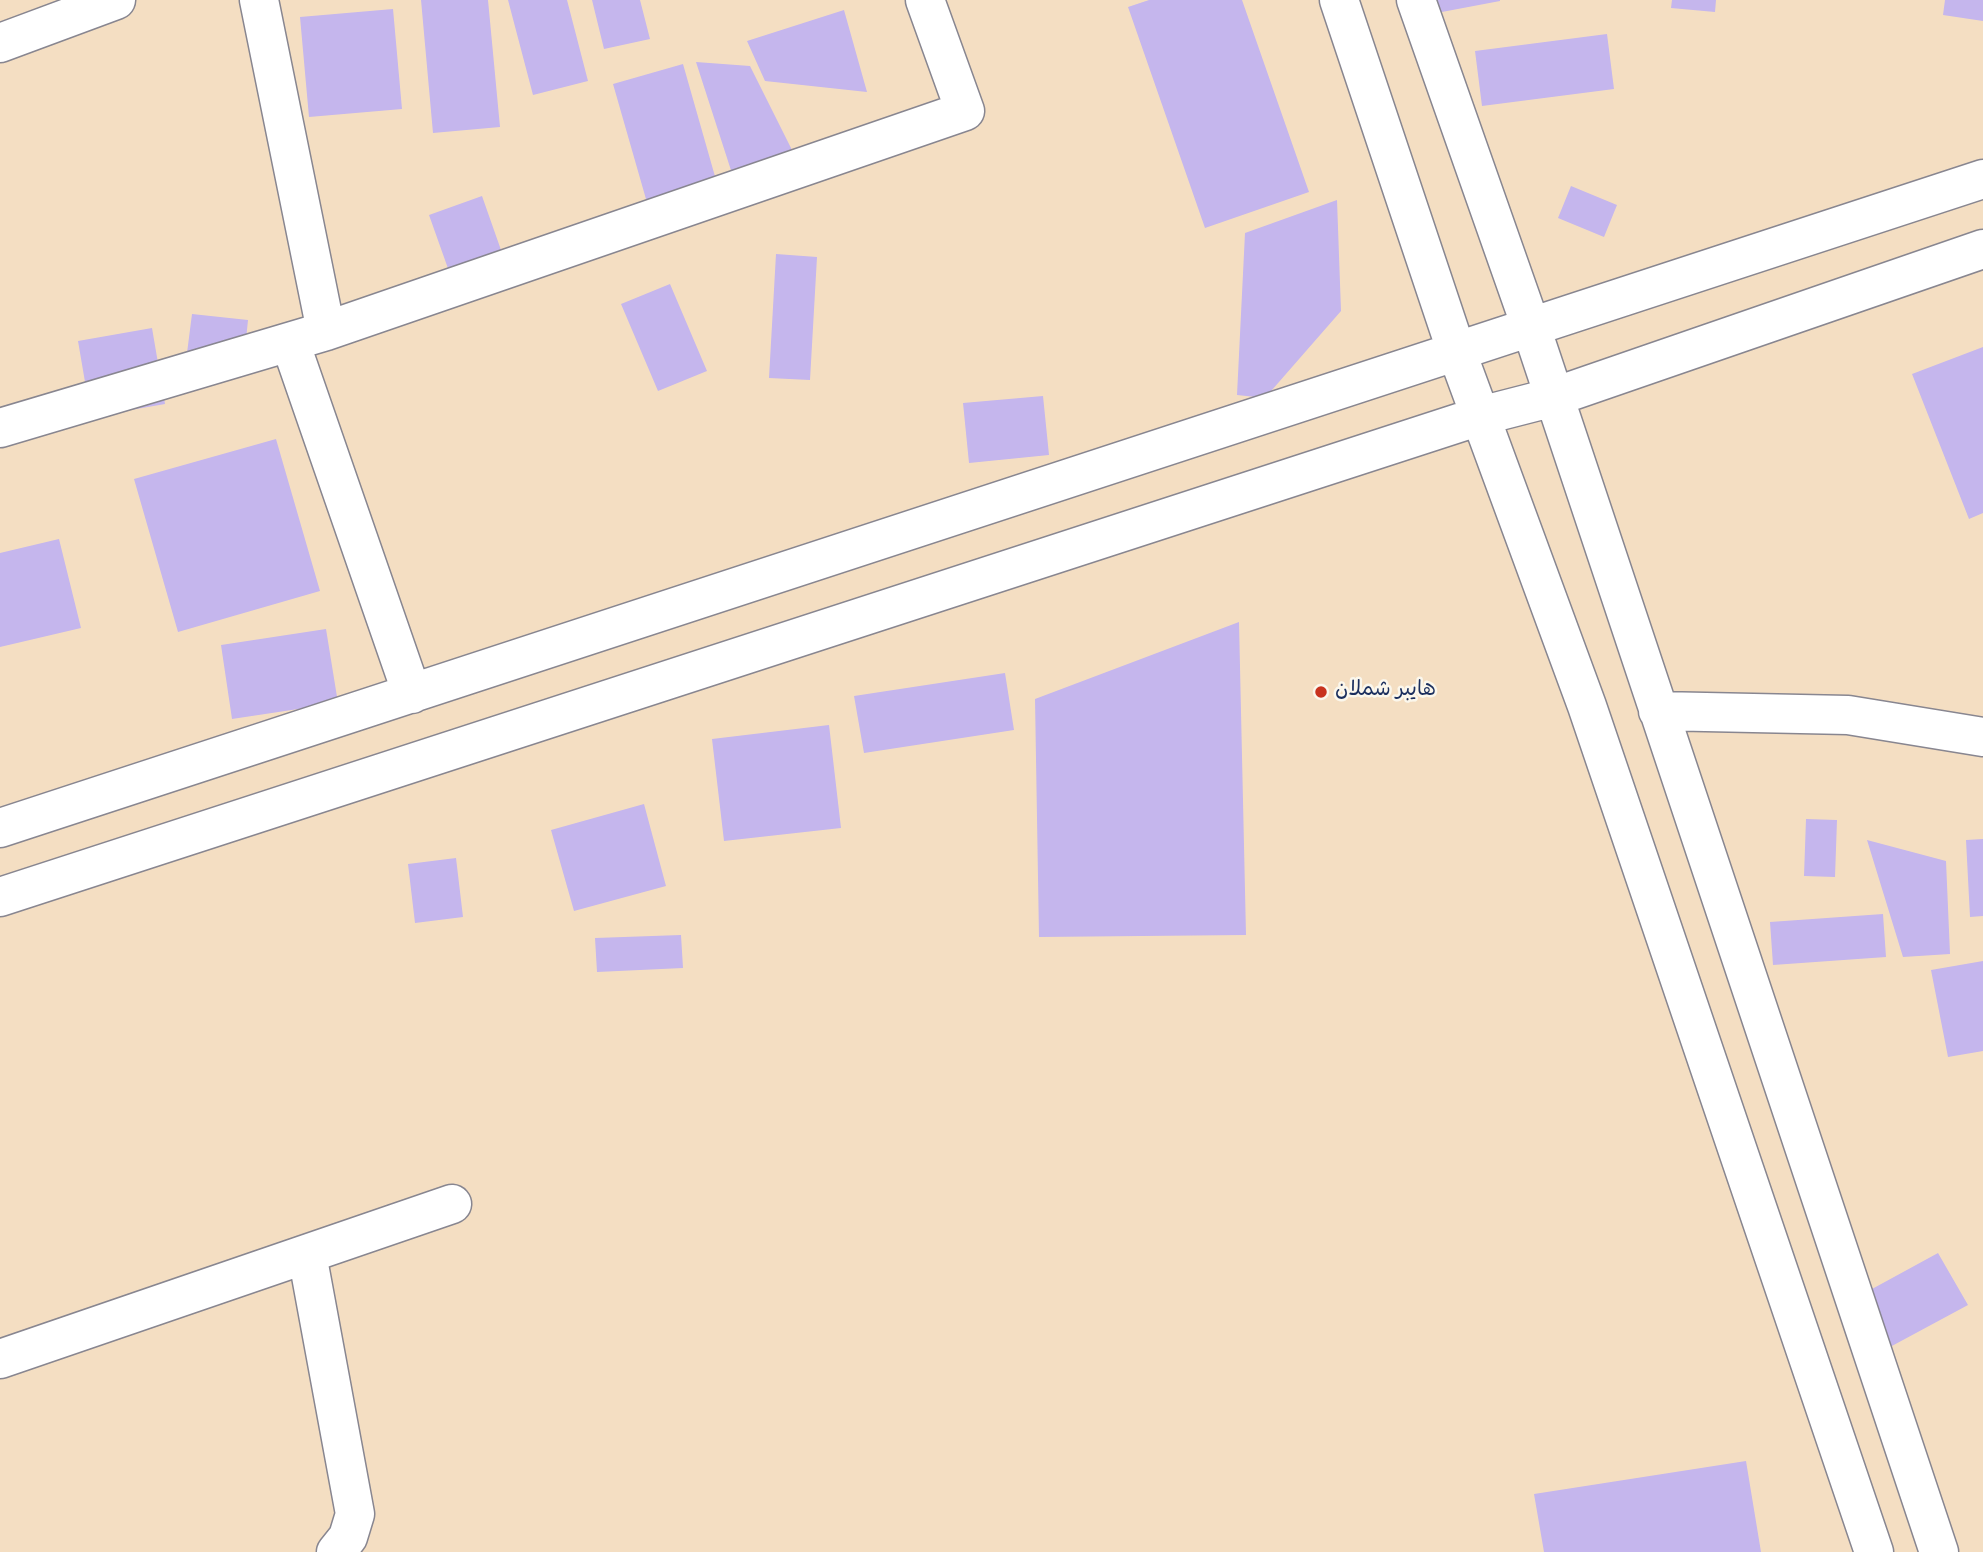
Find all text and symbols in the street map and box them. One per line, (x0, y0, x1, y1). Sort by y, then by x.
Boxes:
place label: هايبر شملان (1335, 679, 1436, 705)
marker: هايبر شملان (1313, 684, 1329, 700)

